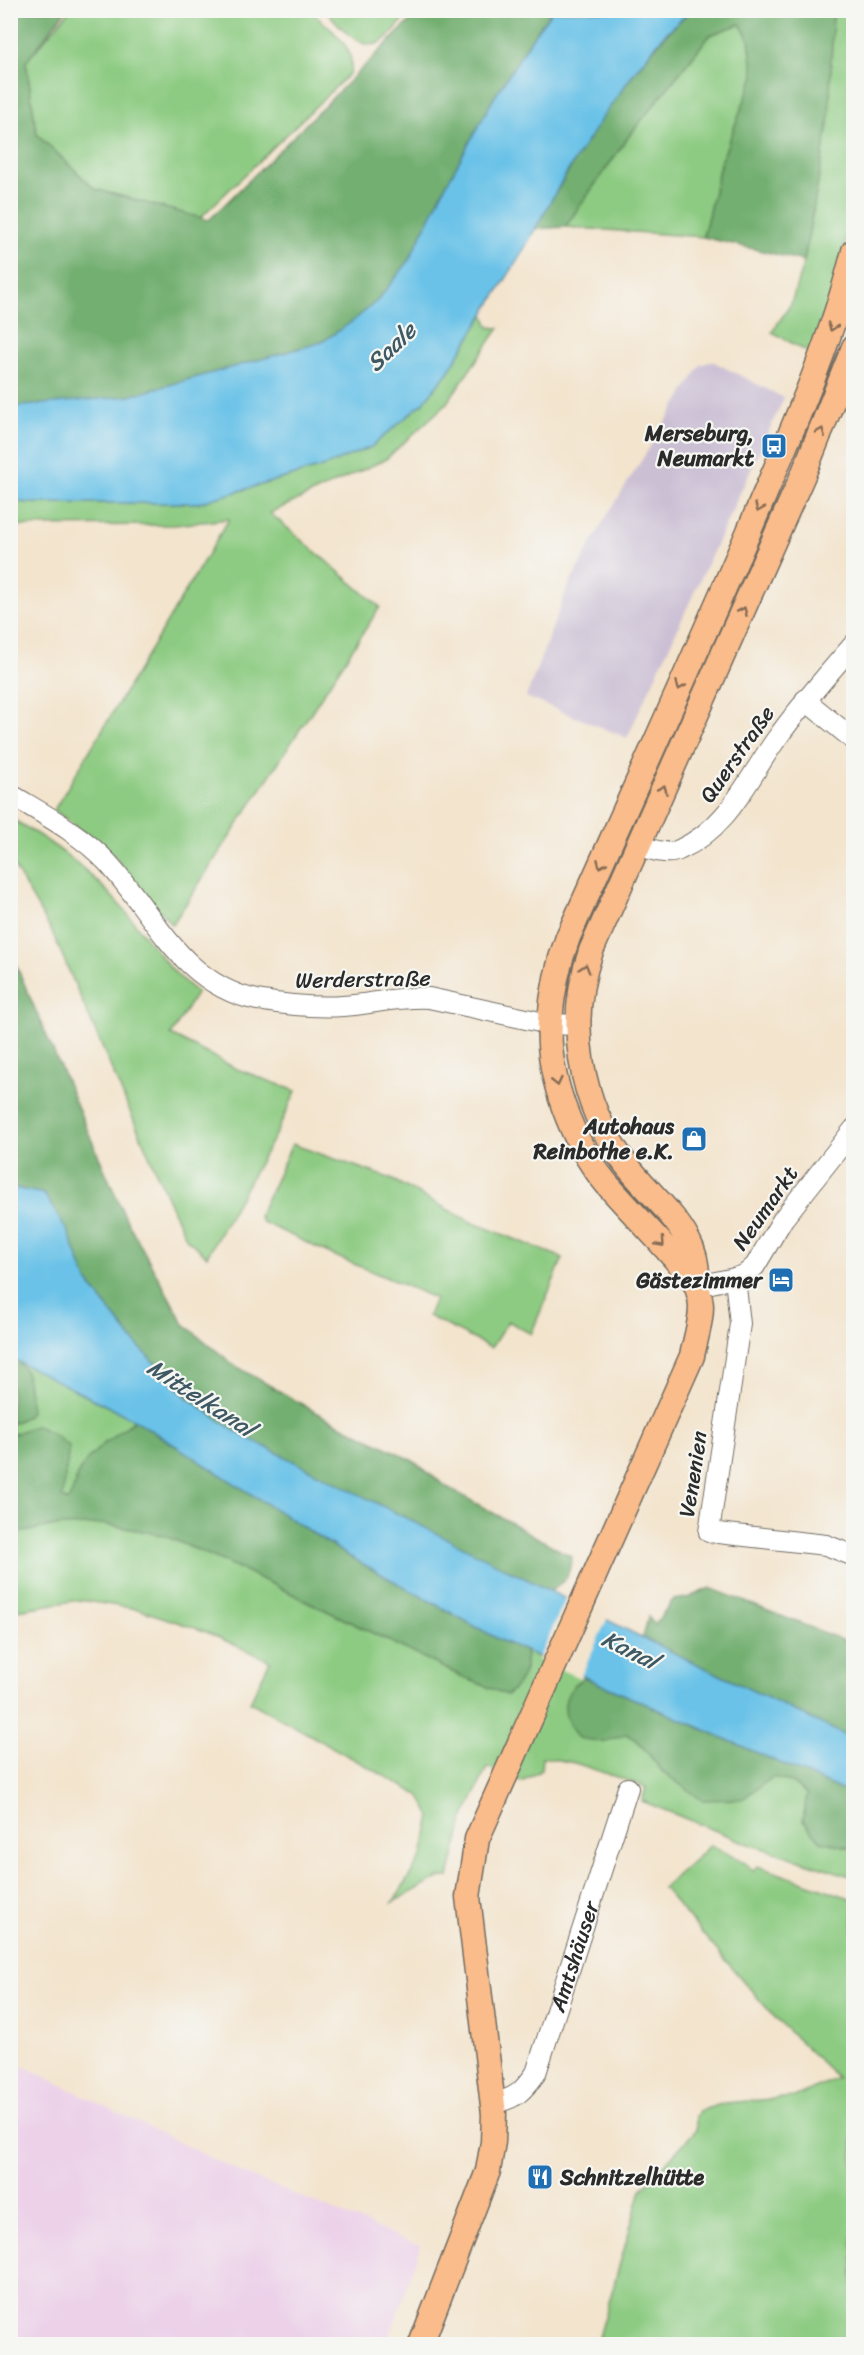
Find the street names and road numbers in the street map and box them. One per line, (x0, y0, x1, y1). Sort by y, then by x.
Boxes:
street label: Querstraße (689, 697, 785, 811)
street label: Werderstraße (295, 958, 431, 1000)
street label: Neumarkt (721, 1157, 809, 1259)
street label: Venenien (667, 1428, 719, 1520)
street label: Amtshäuser (537, 1895, 610, 2018)

